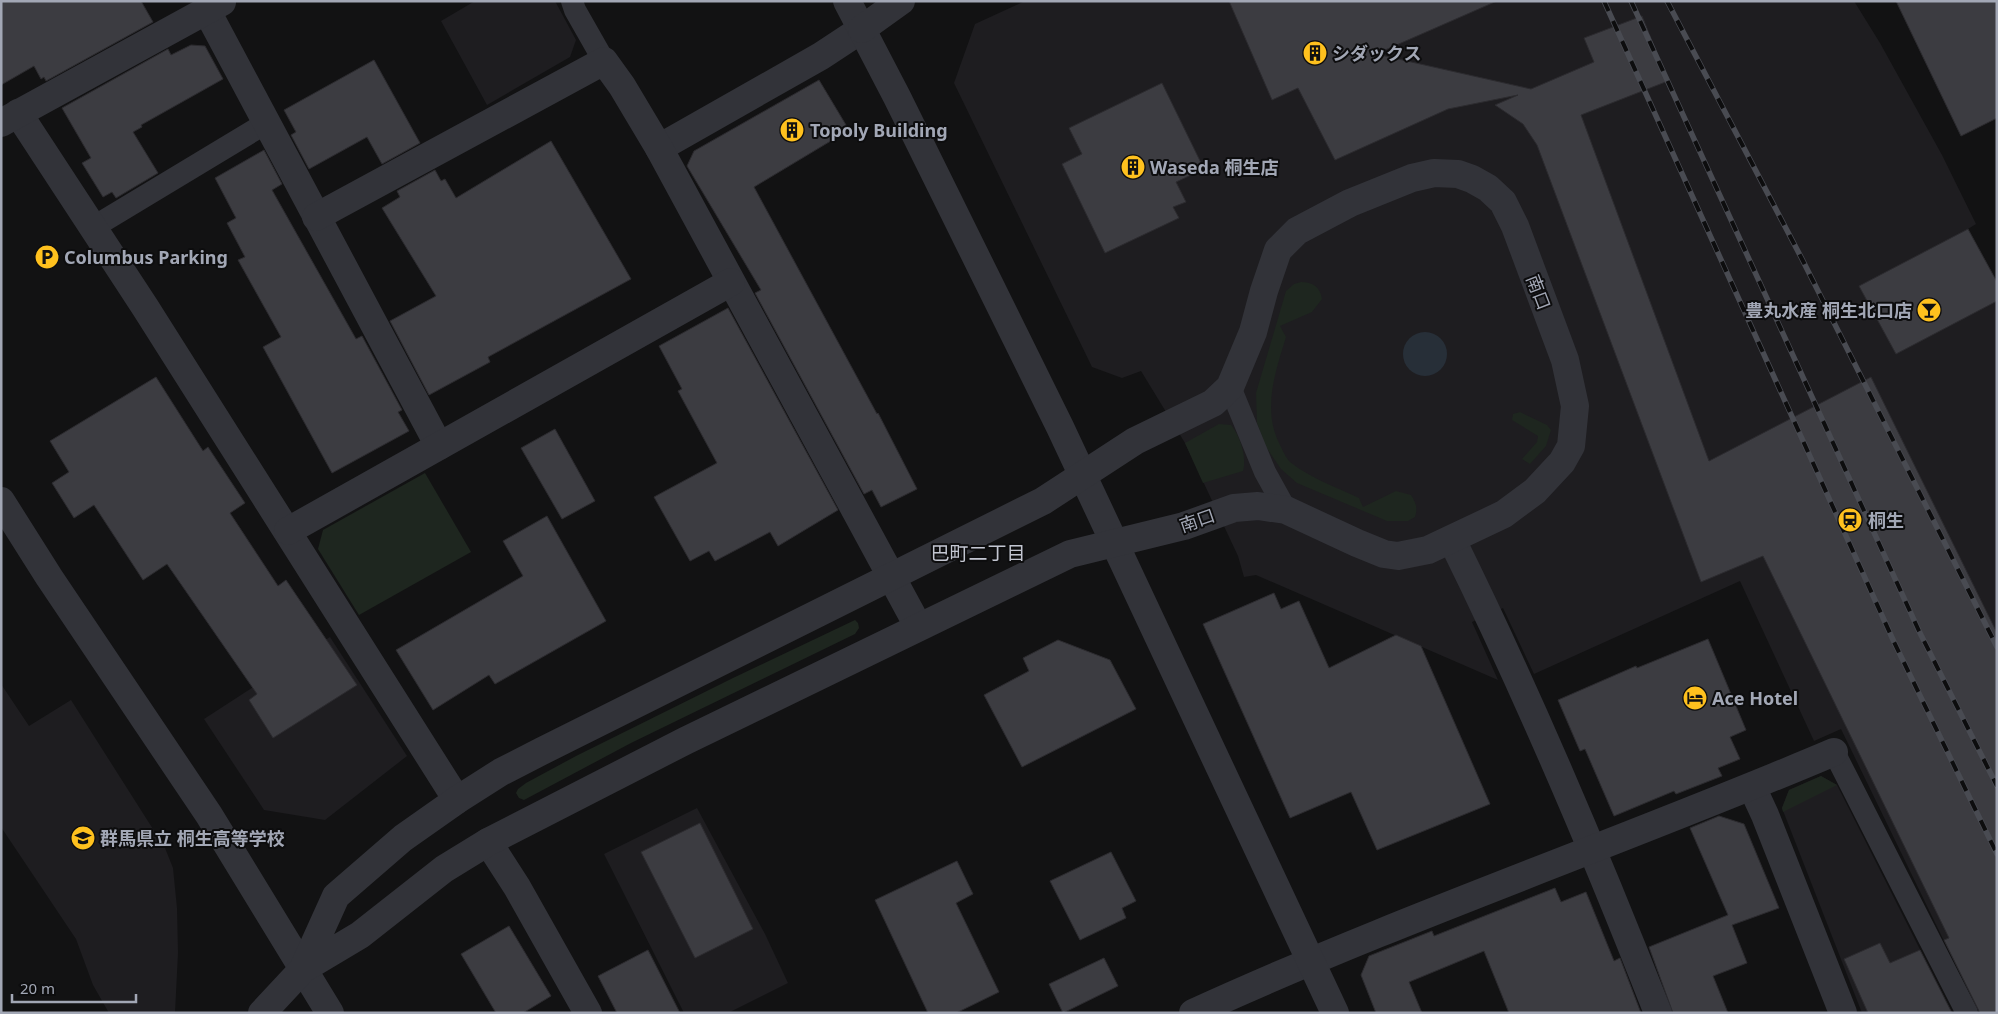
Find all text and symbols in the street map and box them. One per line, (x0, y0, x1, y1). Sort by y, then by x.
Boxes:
building icon: シダックス (1302, 40, 1328, 66)
place label: シダックス (1332, 41, 1421, 65)
building icon: Topoly Building (779, 117, 805, 143)
place label: Topoly Building (810, 118, 948, 142)
building icon: Waseda 桐生店 (1120, 154, 1146, 180)
place label: Waseda 桐生店 (1150, 155, 1278, 179)
parking icon: Columbus Parking (34, 244, 60, 270)
place label: Columbus Parking (64, 245, 228, 269)
street label: 南口 (1521, 271, 1557, 313)
bar icon: 豊丸水産 桐生北口店 (1916, 297, 1942, 323)
place label: 豊丸水産 桐生北口店 (1745, 298, 1912, 322)
street label: 南口 (1176, 503, 1218, 537)
station icon: 桐生 (1837, 507, 1863, 533)
place label: 桐生 (1868, 508, 1904, 532)
district label: 巴町二丁目 (930, 540, 1026, 566)
hotel icon: Ace Hotel (1682, 685, 1708, 711)
place label: Ace Hotel (1712, 686, 1798, 710)
school or university icon: 群馬県立 桐生高等学校 (70, 825, 96, 851)
place label: 群馬県立 桐生高等学校 (100, 826, 285, 850)
scale bar (12, 972, 136, 1004)
text: 20 m (20, 978, 55, 998)

